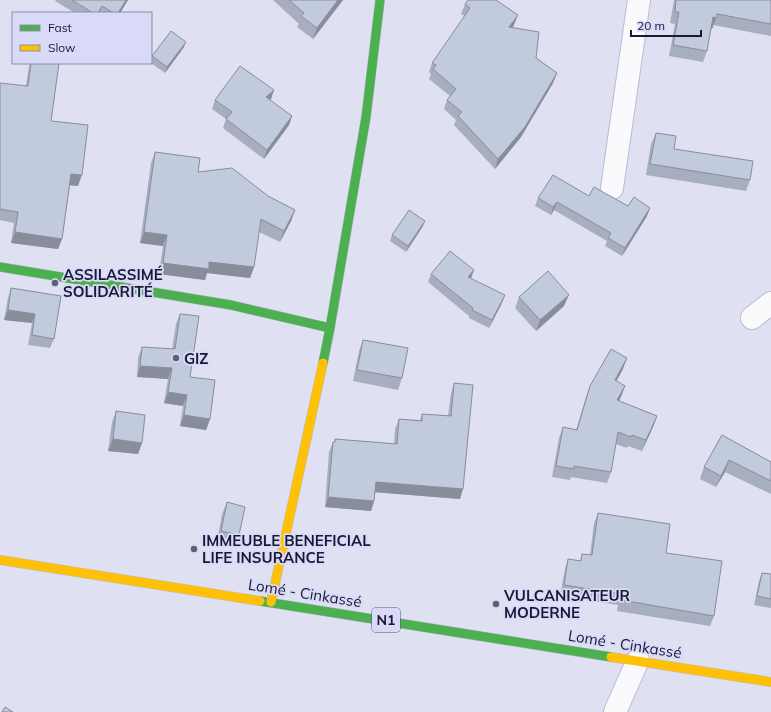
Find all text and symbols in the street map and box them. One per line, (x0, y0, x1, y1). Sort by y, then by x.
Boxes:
legend (12, 12, 152, 64)
scale bar (631, 12, 701, 38)
text: 20 m (637, 18, 665, 33)
text: Fast (48, 20, 72, 35)
text: Slow (48, 40, 76, 55)
place label: ASSILASSIMÉ SOLIDARITÉ (63, 265, 163, 301)
marker: ASSILASSIMÉ SOLIDARITÉ (50, 278, 60, 288)
place label: GIZ (184, 349, 208, 368)
marker: GIZ (171, 353, 181, 363)
place label: IMMEUBLE BENEFICIAL LIFE INSURANCE (202, 531, 371, 567)
marker: IMMEUBLE BENEFICIAL LIFE INSURANCE (189, 544, 199, 554)
street label: Lomé - Cinkassé (247, 575, 363, 611)
place label: VULCANISATEUR MODERNE (503, 586, 631, 622)
marker: VULCANISATEUR MODERNE (491, 599, 501, 609)
road number: N1 (372, 608, 400, 632)
street label: Lomé - Cinkassé (567, 626, 683, 662)

